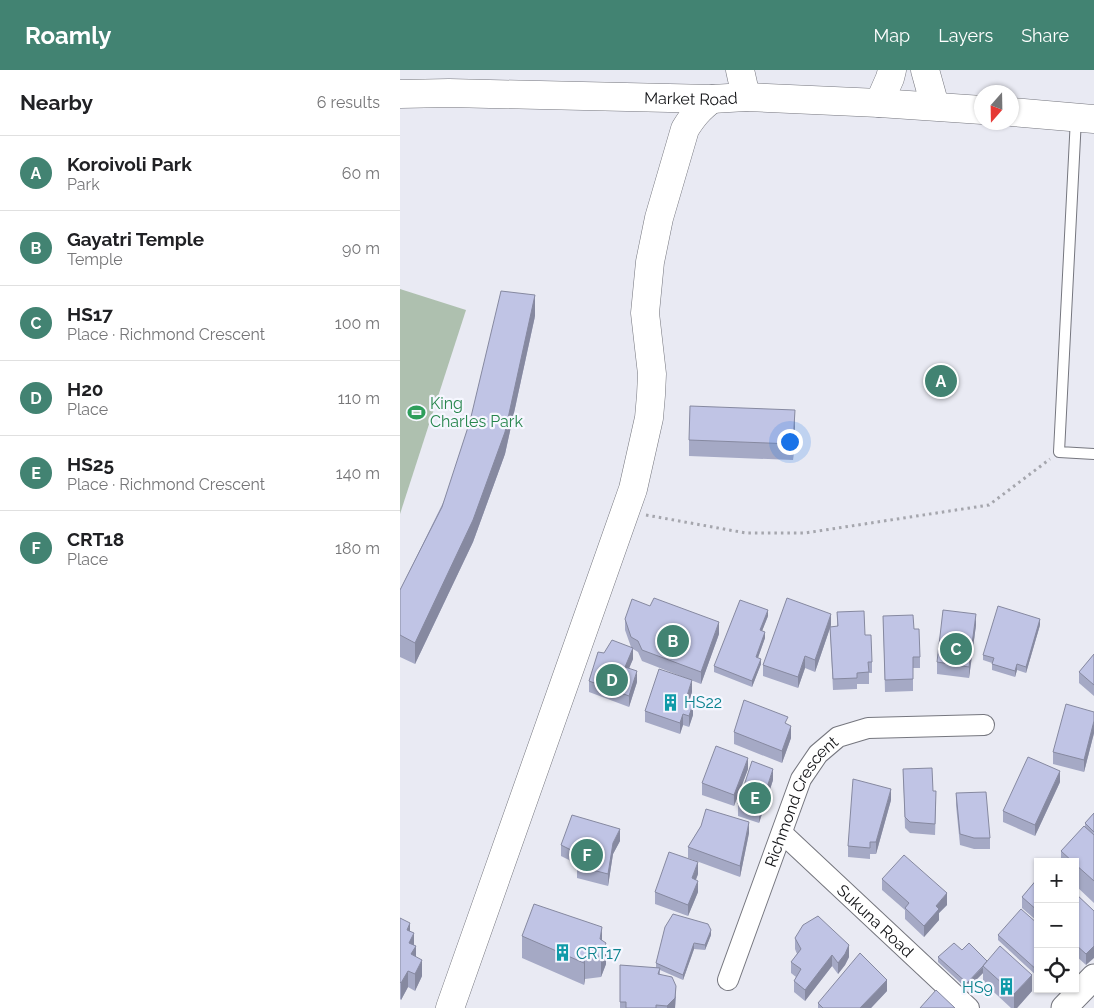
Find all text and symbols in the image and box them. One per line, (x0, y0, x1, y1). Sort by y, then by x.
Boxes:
text: Roamly (25, 21, 111, 50)
text: Map (874, 25, 910, 46)
text: Layers (938, 25, 993, 46)
text: Share (1021, 25, 1069, 46)
north arrow (974, 85, 1019, 130)
street label: Market Road (644, 88, 738, 109)
text: Nearby (20, 90, 93, 115)
text: 6 results (317, 93, 380, 112)
text: Koroivoli Park (67, 153, 192, 175)
text: A (31, 164, 41, 183)
text: 60 m (342, 164, 380, 183)
text: Park (67, 175, 100, 194)
text: Gayatri Temple (67, 228, 204, 250)
text: B (31, 239, 41, 258)
text: 90 m (342, 239, 380, 258)
text: Temple (67, 250, 123, 269)
text: HS17 (67, 303, 113, 325)
text: C (31, 314, 41, 333)
text: 100 m (335, 314, 380, 333)
text: Place · Richmond Crescent (67, 325, 265, 344)
pin: A (925, 362, 957, 400)
text: H20 (67, 378, 104, 400)
text: D (30, 389, 42, 408)
text: 110 m (338, 389, 380, 408)
place label: King Charles Park (430, 394, 523, 431)
text: Place (67, 400, 108, 419)
sports icon: King Charles Park (406, 402, 426, 422)
your location (777, 429, 803, 455)
text: HS25 (67, 453, 114, 475)
text: E (31, 464, 41, 483)
text: 140 m (336, 464, 380, 483)
text: Place · Richmond Crescent (67, 475, 265, 494)
text: CRT18 (67, 528, 124, 550)
text: F (31, 539, 41, 558)
text: 180 m (335, 539, 380, 558)
text: Place (67, 550, 108, 569)
pin: B (657, 622, 689, 660)
pin: C (940, 630, 972, 668)
pin: D (596, 661, 628, 699)
building icon: HS22 (660, 692, 680, 712)
place label: HS22 (684, 693, 722, 712)
street label: Richmond Crescent (761, 732, 842, 870)
pin: E (739, 779, 771, 817)
pin: F (571, 836, 603, 874)
map controls (1034, 858, 1079, 993)
button: + (1034, 858, 1079, 903)
street label: Sukuna Road (833, 880, 917, 961)
button: − (1034, 903, 1079, 948)
building icon: CRT17 (552, 943, 572, 963)
place label: CRT17 (576, 944, 622, 963)
button: locate (1034, 948, 1079, 993)
building icon: HS9 (997, 977, 1017, 997)
place label: HS9 (962, 978, 993, 997)

